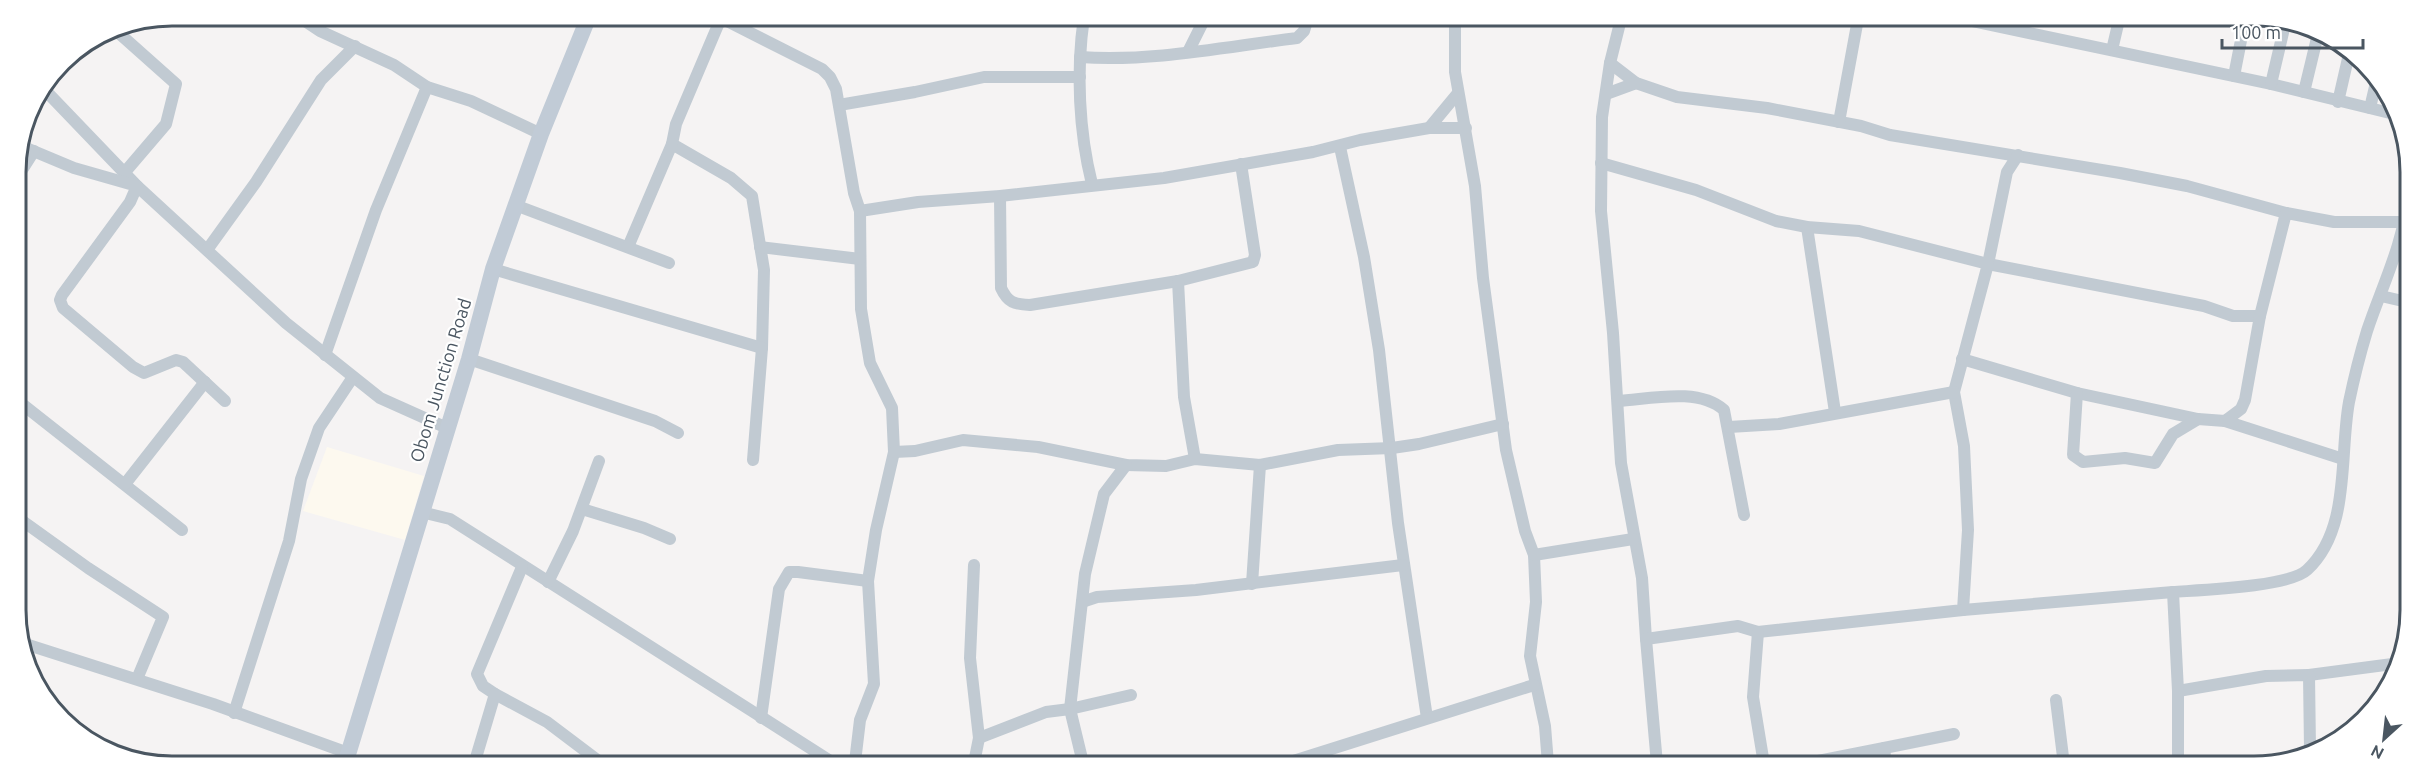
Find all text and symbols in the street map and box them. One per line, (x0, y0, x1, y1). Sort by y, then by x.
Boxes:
scale bar (2222, 12, 2363, 50)
text: 100 m (2231, 22, 2281, 42)
street label: Obom Junction Road (406, 296, 474, 464)
north arrow (2354, 709, 2414, 769)
text: N (2368, 742, 2387, 763)

